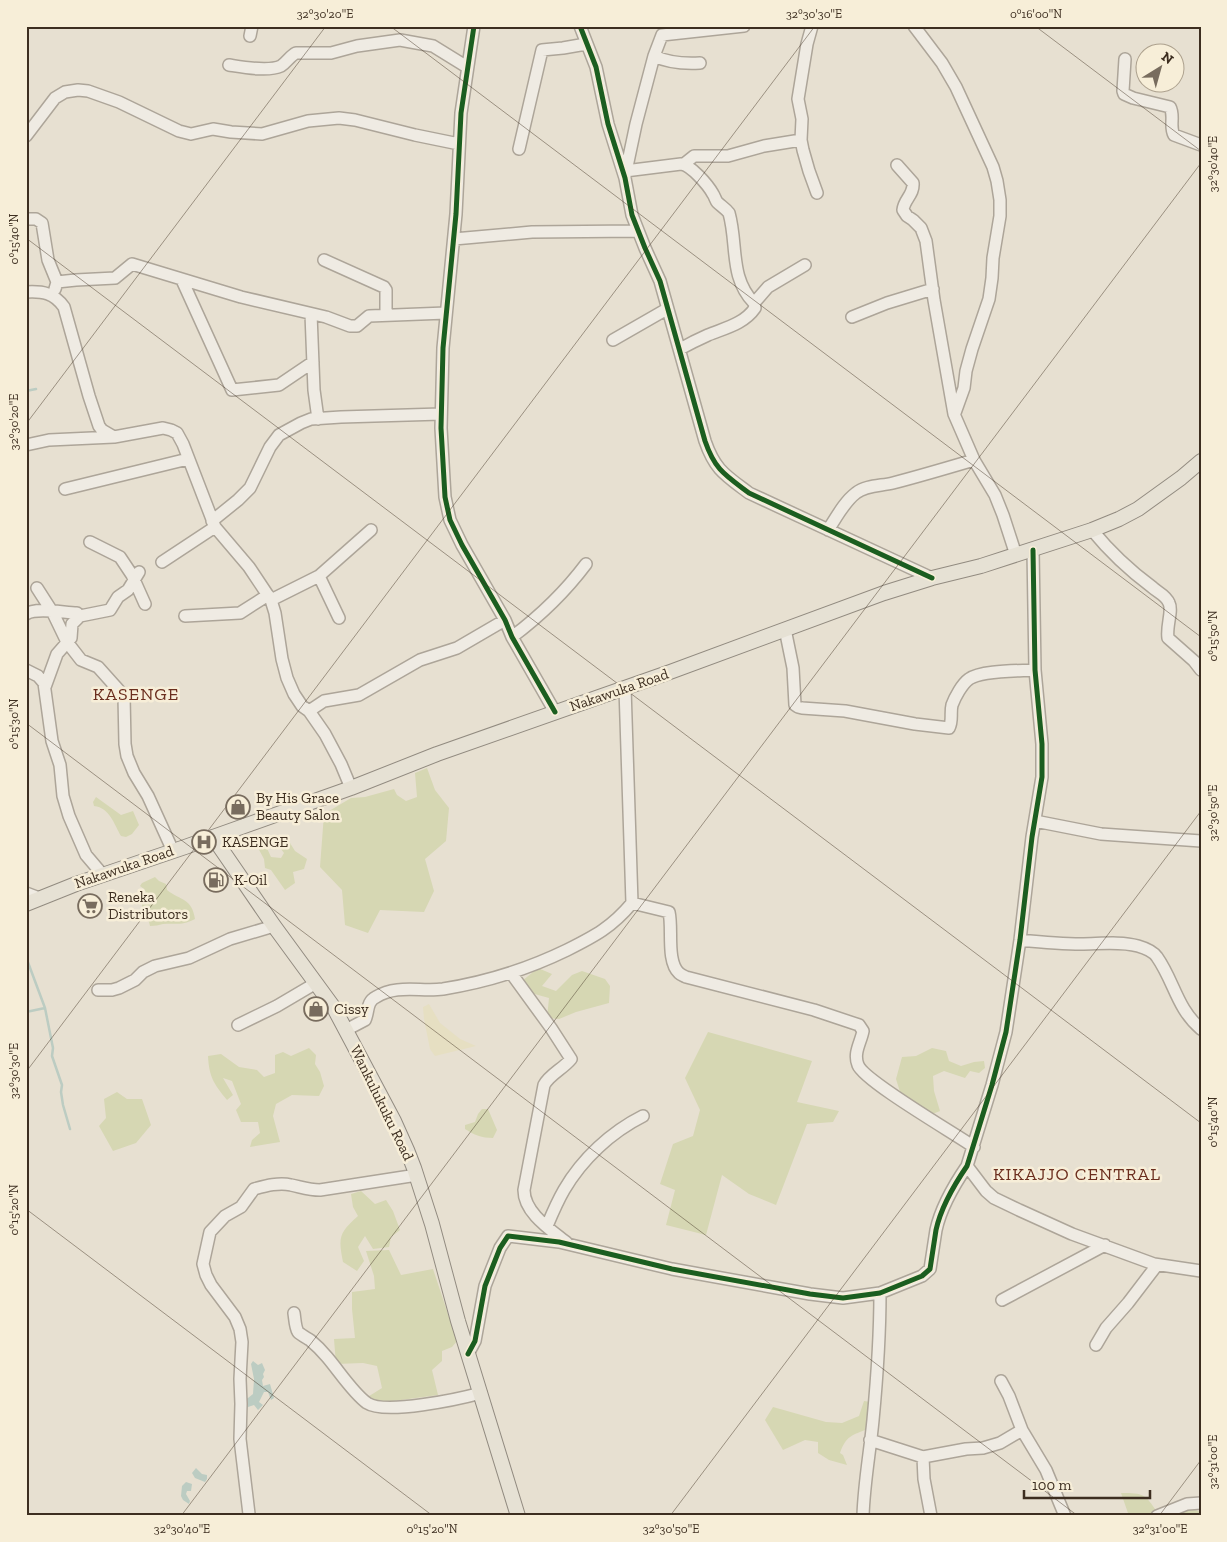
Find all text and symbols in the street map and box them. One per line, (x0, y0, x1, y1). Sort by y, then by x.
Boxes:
text: 32°30'20"E (297, 7, 353, 21)
text: 32°30'30"E (786, 7, 842, 21)
text: 0°16'00"N (1010, 7, 1062, 21)
north arrow (1134, 42, 1184, 92)
text: N (1158, 48, 1177, 68)
text: 32°30'40"E (1206, 136, 1220, 192)
text: 0°15'40"N (7, 213, 21, 264)
text: 32°30'20"E (7, 394, 21, 450)
text: 0°15'50"N (1206, 610, 1220, 662)
street label: Nakawuka Road (567, 664, 671, 715)
district label: KASENGE (93, 683, 179, 705)
text: 0°15'30"N (7, 698, 21, 749)
text: 32°30'50"E (1206, 785, 1220, 841)
place label: By His Grace Beauty Salon (256, 789, 340, 824)
shop icon: By His Grace Beauty Salon (225, 794, 251, 820)
hospital icon: KASENGE (191, 829, 217, 855)
place label: KASENGE (222, 833, 288, 851)
street label: Nakawuka Road (72, 841, 176, 892)
fuel station icon: K-Oil (203, 867, 229, 893)
place label: K-Oil (234, 871, 267, 889)
place label: Reneka Distributors (108, 888, 188, 923)
supermarket icon: Reneka Distributors (77, 893, 103, 919)
shop icon: Cissy (303, 996, 329, 1022)
place label: Cissy (334, 1000, 369, 1018)
street label: Wankulukuku Road (346, 1042, 418, 1164)
text: 32°30'30"E (7, 1043, 21, 1099)
text: 0°15'40"N (1206, 1096, 1220, 1147)
district label: KIKAJJO CENTRAL (993, 1163, 1161, 1185)
text: 0°15'20"N (7, 1184, 21, 1236)
text: 32°31'00"E (1206, 1435, 1220, 1489)
scale bar (1024, 1467, 1151, 1499)
text: 100 m (1032, 1476, 1071, 1494)
text: 32°30'40"E (154, 1522, 210, 1536)
text: 0°15'20"N (406, 1522, 458, 1536)
text: 32°30'50"E (643, 1522, 699, 1536)
text: 32°31'00"E (1133, 1522, 1187, 1536)

